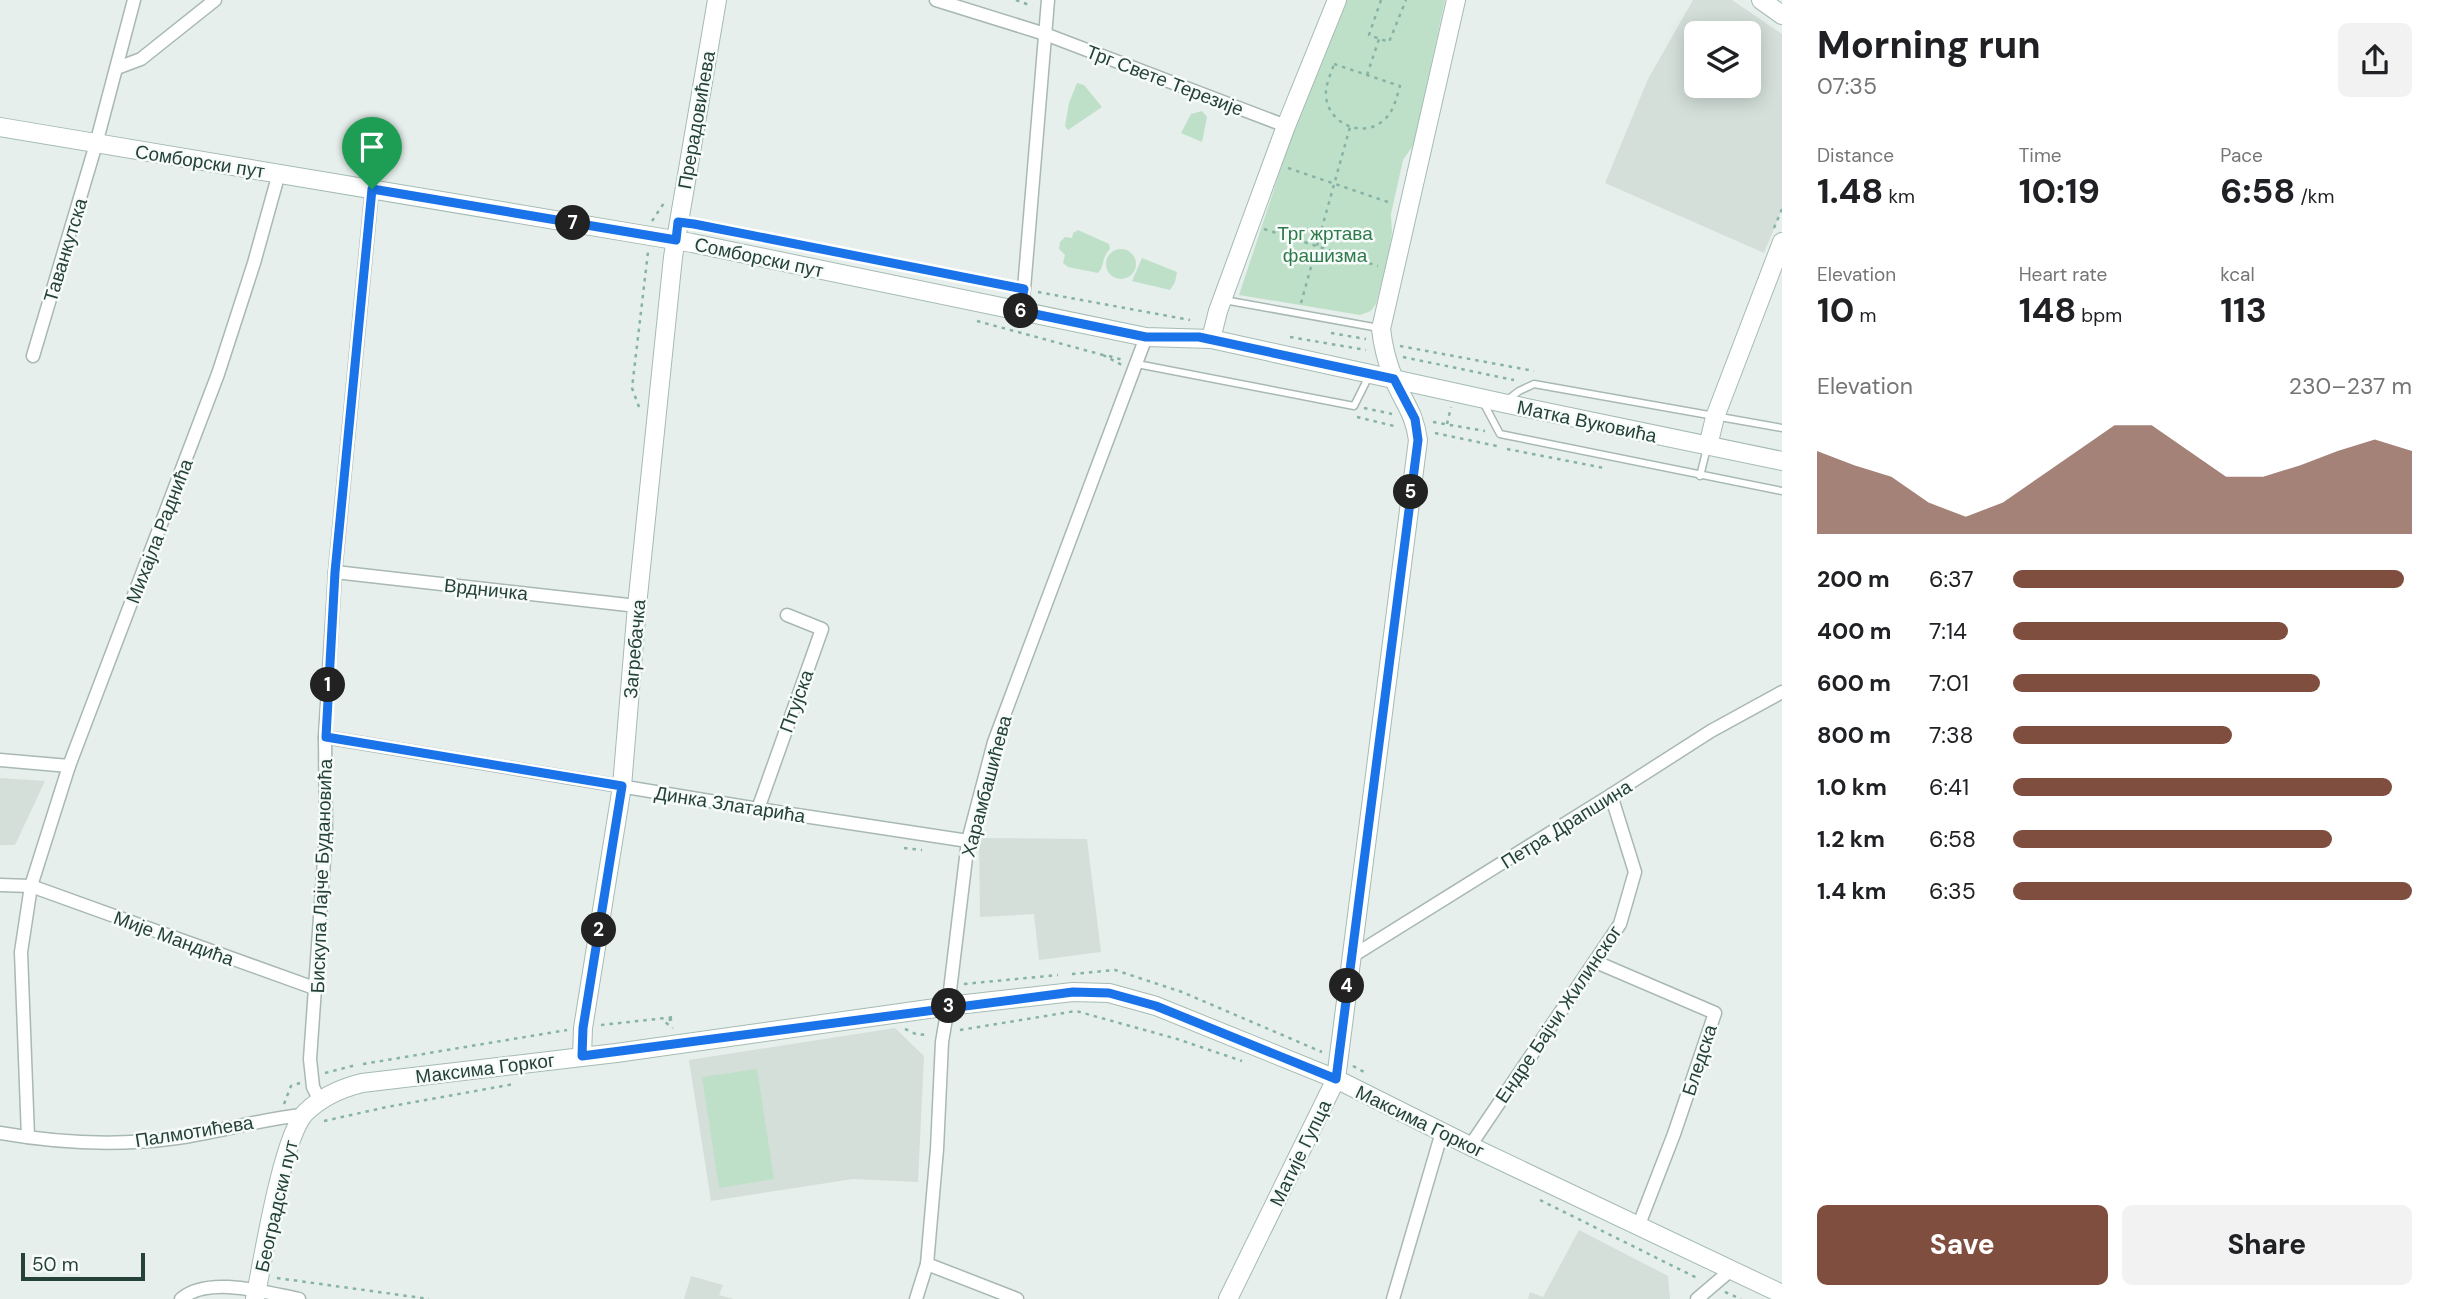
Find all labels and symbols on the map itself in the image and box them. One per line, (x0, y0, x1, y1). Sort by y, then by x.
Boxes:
street label: Трг Свете Терезије (1083, 39, 1247, 122)
street label: Прерадовићева (672, 49, 721, 191)
pin (342, 117, 402, 189)
street label: Сомборски пут (133, 139, 267, 184)
street label: Таванкутска (38, 195, 93, 305)
pin: 7 (556, 206, 590, 241)
park label: Трг жртава фашизма (1277, 221, 1373, 268)
street label: Сомборски пут (692, 232, 826, 283)
pin: 6 (1004, 294, 1038, 328)
street label: Матка Вуковића (1515, 394, 1659, 449)
street label: Михајла Раднића (120, 455, 199, 607)
pin: 5 (1394, 475, 1428, 510)
street label: Врдничка (443, 573, 530, 606)
street label: Загребачка (618, 598, 651, 700)
street label: Птујска (774, 666, 819, 736)
pin: 1 (310, 668, 346, 702)
street label: Харамбашићева (956, 712, 1018, 860)
street label: Бискупа Лајче Будановића (305, 758, 338, 994)
street label: Петра Драпшина (1496, 774, 1637, 875)
street label: Динка Златарића (653, 780, 808, 829)
street label: Мије Мандића (110, 905, 238, 972)
pin: 2 (582, 912, 616, 948)
street label: Ендре Бајчи Жилинског (1490, 921, 1627, 1108)
pin: 4 (1330, 968, 1364, 1004)
pin: 3 (932, 988, 967, 1024)
street label: Бледска (1676, 1021, 1723, 1099)
street label: Максима Горког (414, 1048, 556, 1089)
street label: Максима Горког (1351, 1080, 1488, 1163)
street label: Матије Гупца (1264, 1095, 1337, 1211)
street label: Палмотићева (133, 1110, 255, 1153)
street label: Београдски пут (249, 1137, 304, 1275)
scale bar (21, 1250, 145, 1282)

